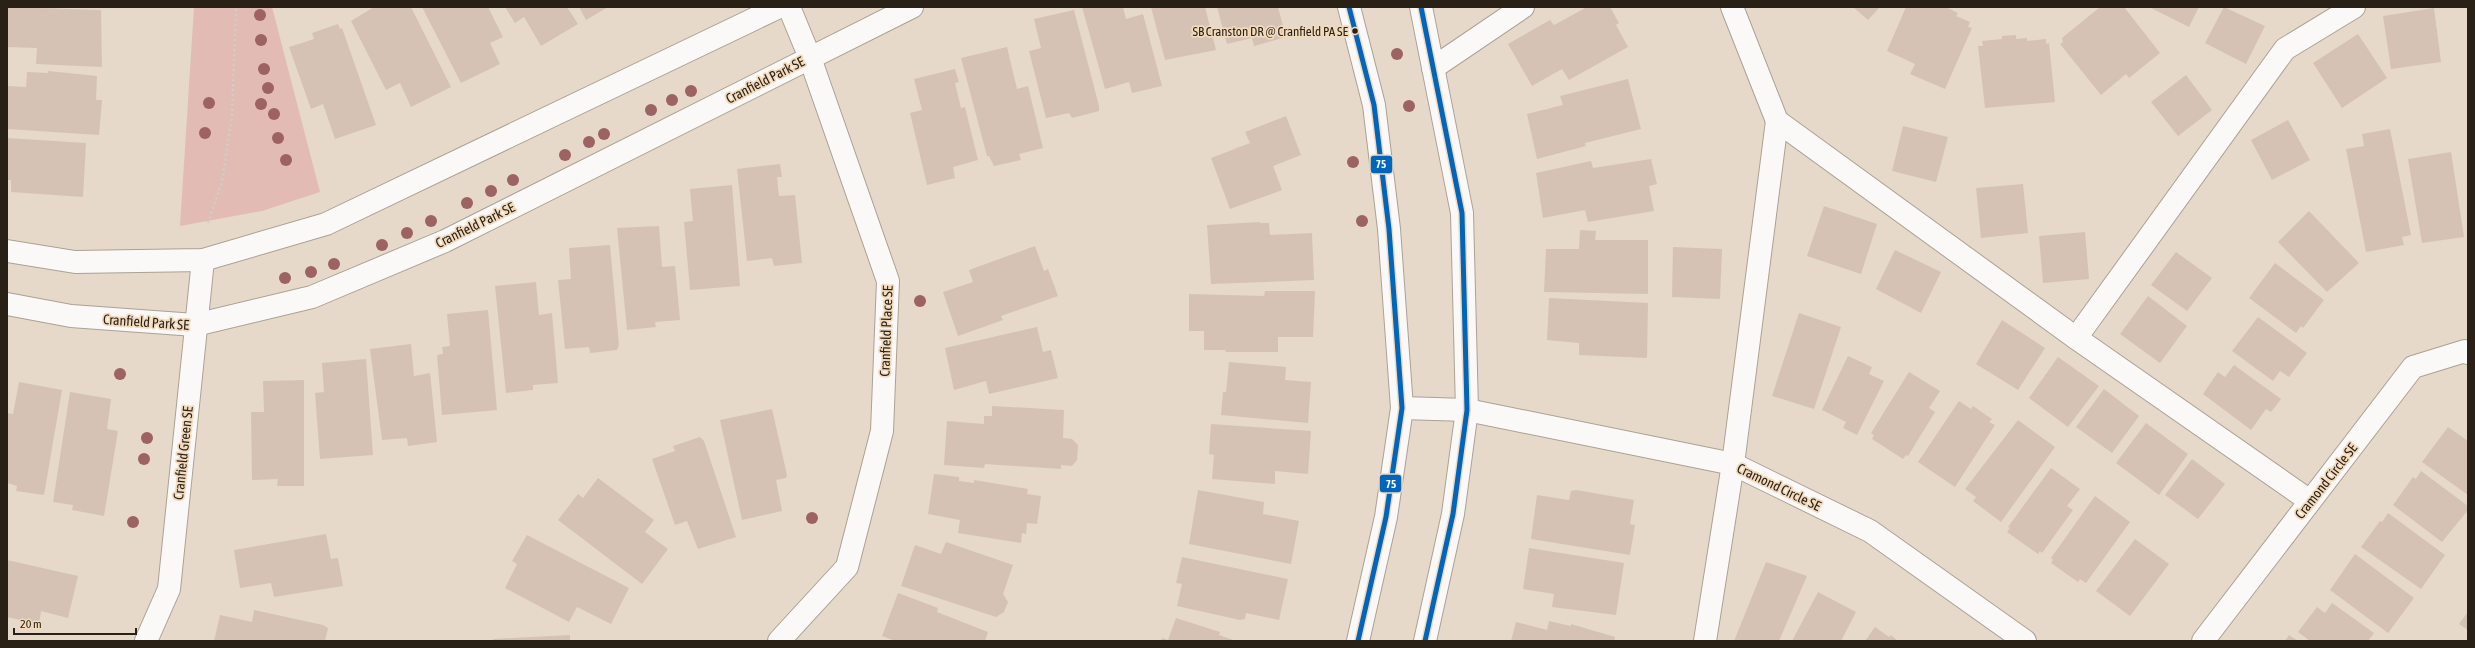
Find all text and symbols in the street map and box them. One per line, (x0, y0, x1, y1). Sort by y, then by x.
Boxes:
place label: SB Cranston DR @ Cranfield PA SE (1192, 24, 1348, 39)
marker: SB Cranston DR @ Cranfield PA SE (1350, 26, 1360, 36)
street label: Cranfield Park SE (723, 53, 807, 107)
line badge: 75 (1370, 155, 1393, 174)
text: 75 (1376, 158, 1386, 170)
street label: Cranfield Park SE (433, 199, 517, 251)
street label: Cranfield Place SE (876, 285, 896, 377)
street label: Cranfield Park SE (102, 311, 190, 333)
street label: Cranfield Green SE (170, 406, 196, 500)
street label: Cramond Circle SE (2292, 440, 2360, 522)
street label: Cramond Circle SE (1735, 460, 1824, 514)
line badge: 75 (1379, 474, 1402, 493)
text: 75 (1386, 478, 1396, 490)
scale bar (14, 610, 136, 636)
text: 20 m (20, 617, 42, 631)

